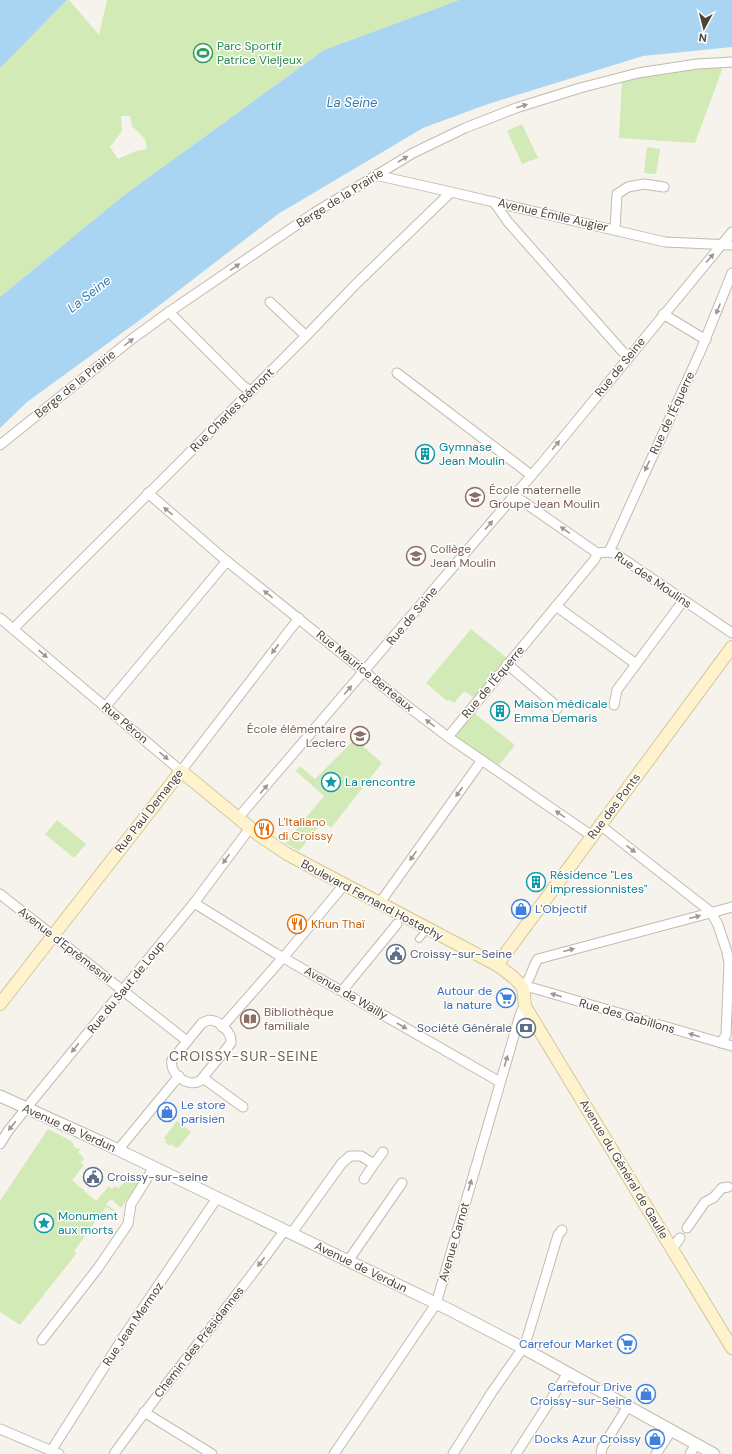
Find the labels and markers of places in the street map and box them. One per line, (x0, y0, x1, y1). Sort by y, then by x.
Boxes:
place label: Parc Sportif Patrice Vieljeux (217, 38, 302, 68)
sports icon: Parc Sportif Patrice Vieljeux (192, 42, 214, 64)
place label: Gymnase Jean Moulin (439, 439, 505, 469)
building icon: Gymnase Jean Moulin (414, 443, 436, 465)
place label: École maternelle Groupe Jean Moulin (489, 482, 600, 512)
school or university icon: École maternelle Groupe Jean Moulin (464, 486, 486, 508)
place label: Collège Jean Moulin (430, 541, 496, 571)
school or university icon: Collège Jean Moulin (405, 545, 427, 567)
place label: Maison médicale Emma Demaris (514, 696, 608, 726)
building icon: Maison médicale Emma Demaris (489, 700, 511, 722)
place label: École élémentaire Leclerc (247, 721, 346, 751)
school or university icon: École élémentaire Leclerc (349, 725, 371, 747)
place icon: La rencontre (320, 771, 342, 793)
place label: La rencontre (345, 774, 416, 790)
place label: L'Italiano di Croissy (278, 814, 333, 844)
restaurant icon: L'Italiano di Croissy (253, 818, 275, 840)
place label: Résidence "Les impressionnistes" (550, 867, 648, 897)
building icon: Résidence "Les impressionnistes" (525, 871, 547, 893)
shop icon: L'Objectif (510, 898, 532, 920)
place label: L'Objectif (535, 901, 587, 917)
restaurant icon: Khun Thaï (286, 913, 308, 935)
place label: Khun Thaï (311, 916, 365, 932)
public building icon: Croissy-sur-Seine (385, 943, 407, 965)
place label: Croissy-sur-Seine (410, 946, 512, 962)
place label: Autour de la nature (437, 983, 492, 1013)
supermarket icon: Autour de la nature (495, 987, 517, 1009)
place label: Bibliothèque familiale (264, 1004, 334, 1034)
library icon: Bibliothèque familiale (239, 1008, 261, 1030)
bank icon: Société Générale (515, 1017, 537, 1039)
place label: Société Générale (417, 1020, 512, 1036)
place label: Le store parisien (181, 1097, 226, 1127)
shop icon: Le store parisien (156, 1101, 178, 1123)
public building icon: Croissy-sur-seine (82, 1166, 104, 1188)
place label: Croissy-sur-seine (107, 1169, 208, 1185)
place label: Monument aux morts (58, 1208, 118, 1238)
place icon: Monument aux morts (33, 1212, 55, 1234)
supermarket icon: Carrefour Market (616, 1333, 638, 1355)
place label: Carrefour Market (519, 1336, 613, 1352)
place label: Carrefour Drive Croissy-sur-Seine (530, 1379, 632, 1409)
shop icon: Carrefour Drive Croissy-sur-Seine (635, 1383, 657, 1405)
shop icon: Docks Azur Croissy (644, 1428, 666, 1450)
place label: Docks Azur Croissy (535, 1431, 641, 1447)

